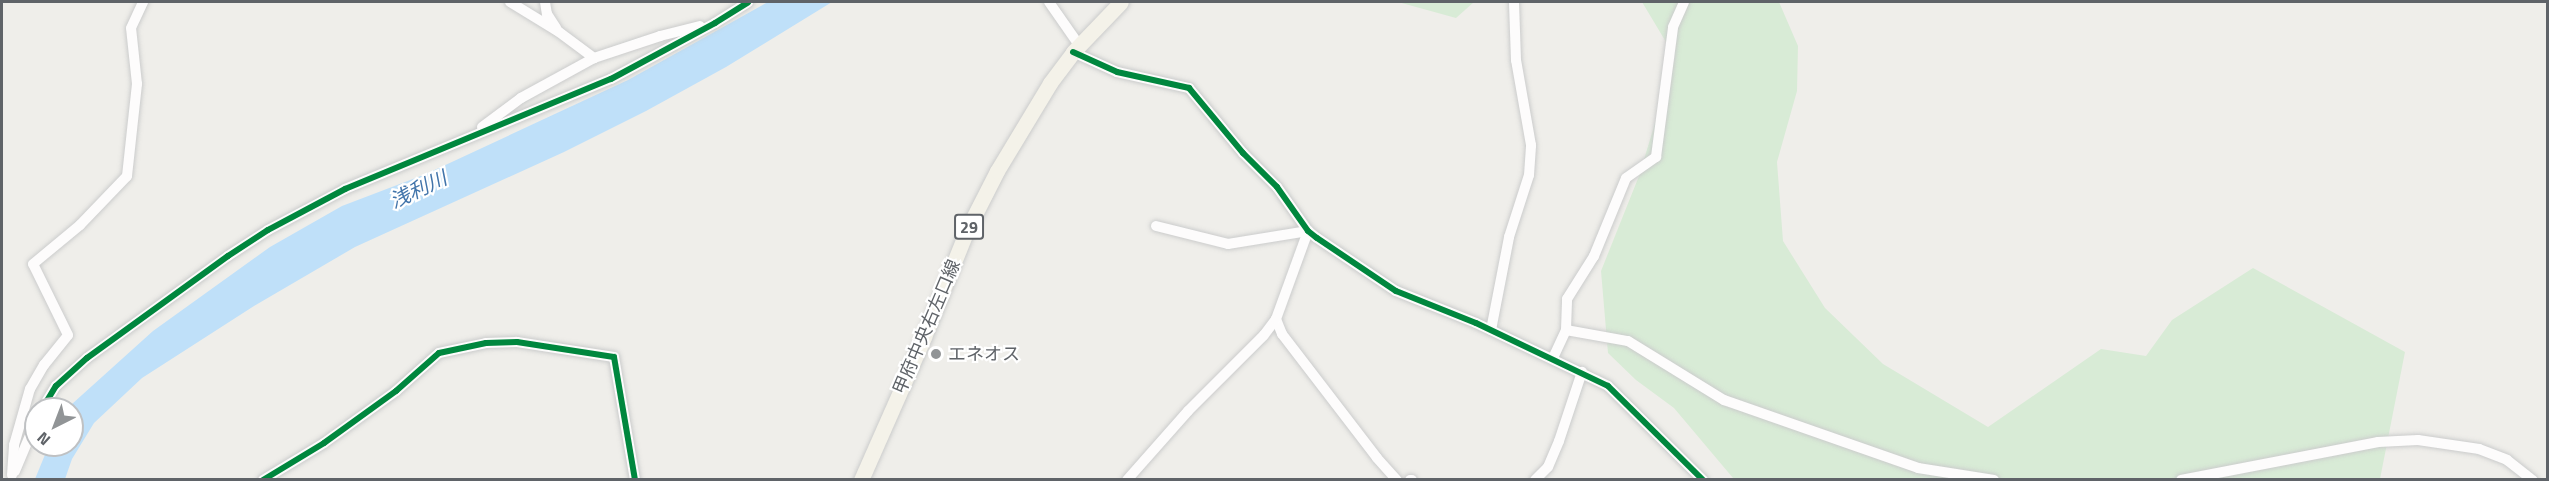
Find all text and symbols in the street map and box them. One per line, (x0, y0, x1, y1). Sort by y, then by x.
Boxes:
water label: 浅利川 (386, 165, 450, 213)
road number: 29 (954, 214, 984, 240)
street label: 甲府中央右左口線 (889, 257, 965, 397)
place label: エネオス (948, 343, 1020, 365)
marker: エネオス (929, 347, 943, 361)
north arrow (24, 397, 84, 457)
text: N (31, 426, 55, 452)

